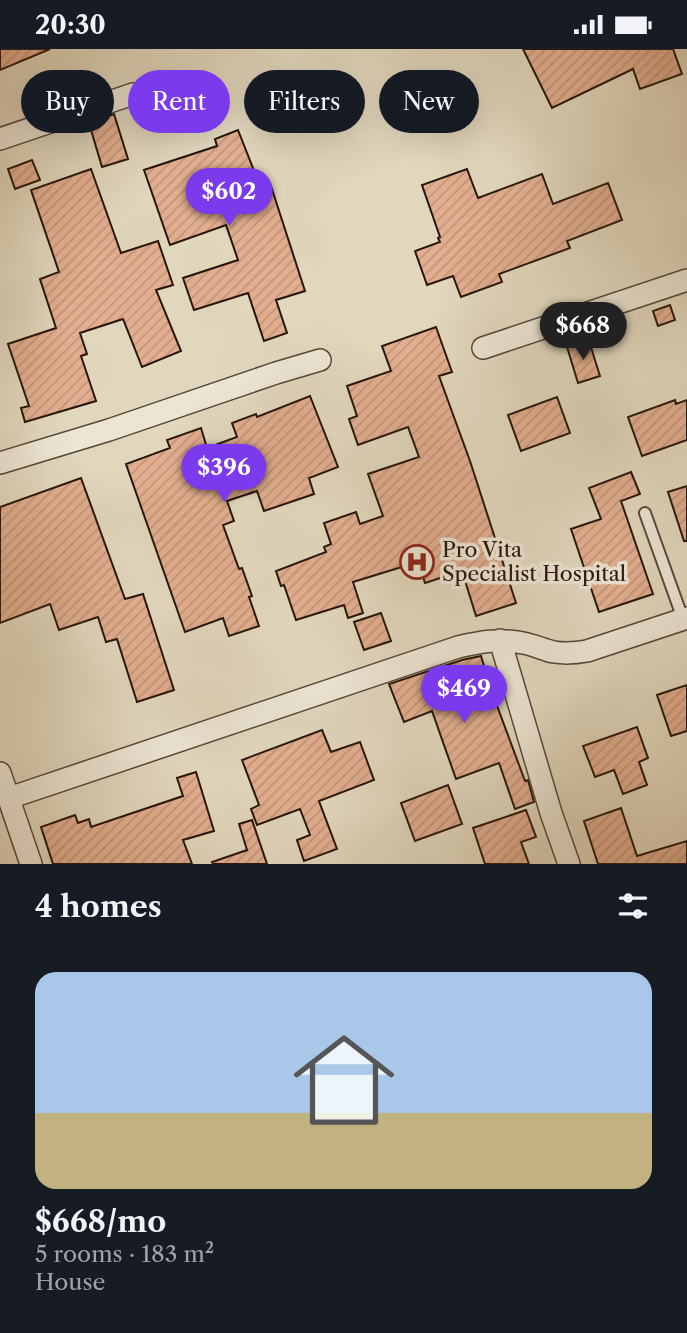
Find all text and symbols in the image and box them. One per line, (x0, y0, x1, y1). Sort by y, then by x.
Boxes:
text: 20:30 (35, 9, 106, 41)
chip: Buy (21, 70, 114, 133)
chip: Rent (128, 70, 230, 133)
chip: Filters (244, 70, 365, 133)
chip: New (379, 70, 479, 133)
pin: $602 (188, 169, 270, 228)
text: $602 (202, 177, 256, 205)
pin: $668 (542, 303, 624, 362)
text: $668 (556, 311, 610, 339)
pin: $396 (183, 445, 265, 504)
text: $396 (197, 453, 251, 481)
place label: Pro Vita Specialist Hospital (442, 537, 626, 586)
hospital icon: Pro Vita Specialist Hospital (398, 543, 436, 581)
pin: $469 (423, 665, 505, 725)
text: $469 (437, 674, 491, 702)
icon: filters (614, 887, 652, 925)
text: 4 homes (35, 888, 162, 925)
icon: home (281, 1017, 407, 1143)
text: $668/mo (35, 1203, 166, 1240)
text: 5 rooms · 183 m² (35, 1240, 214, 1268)
text: House (35, 1268, 105, 1296)

